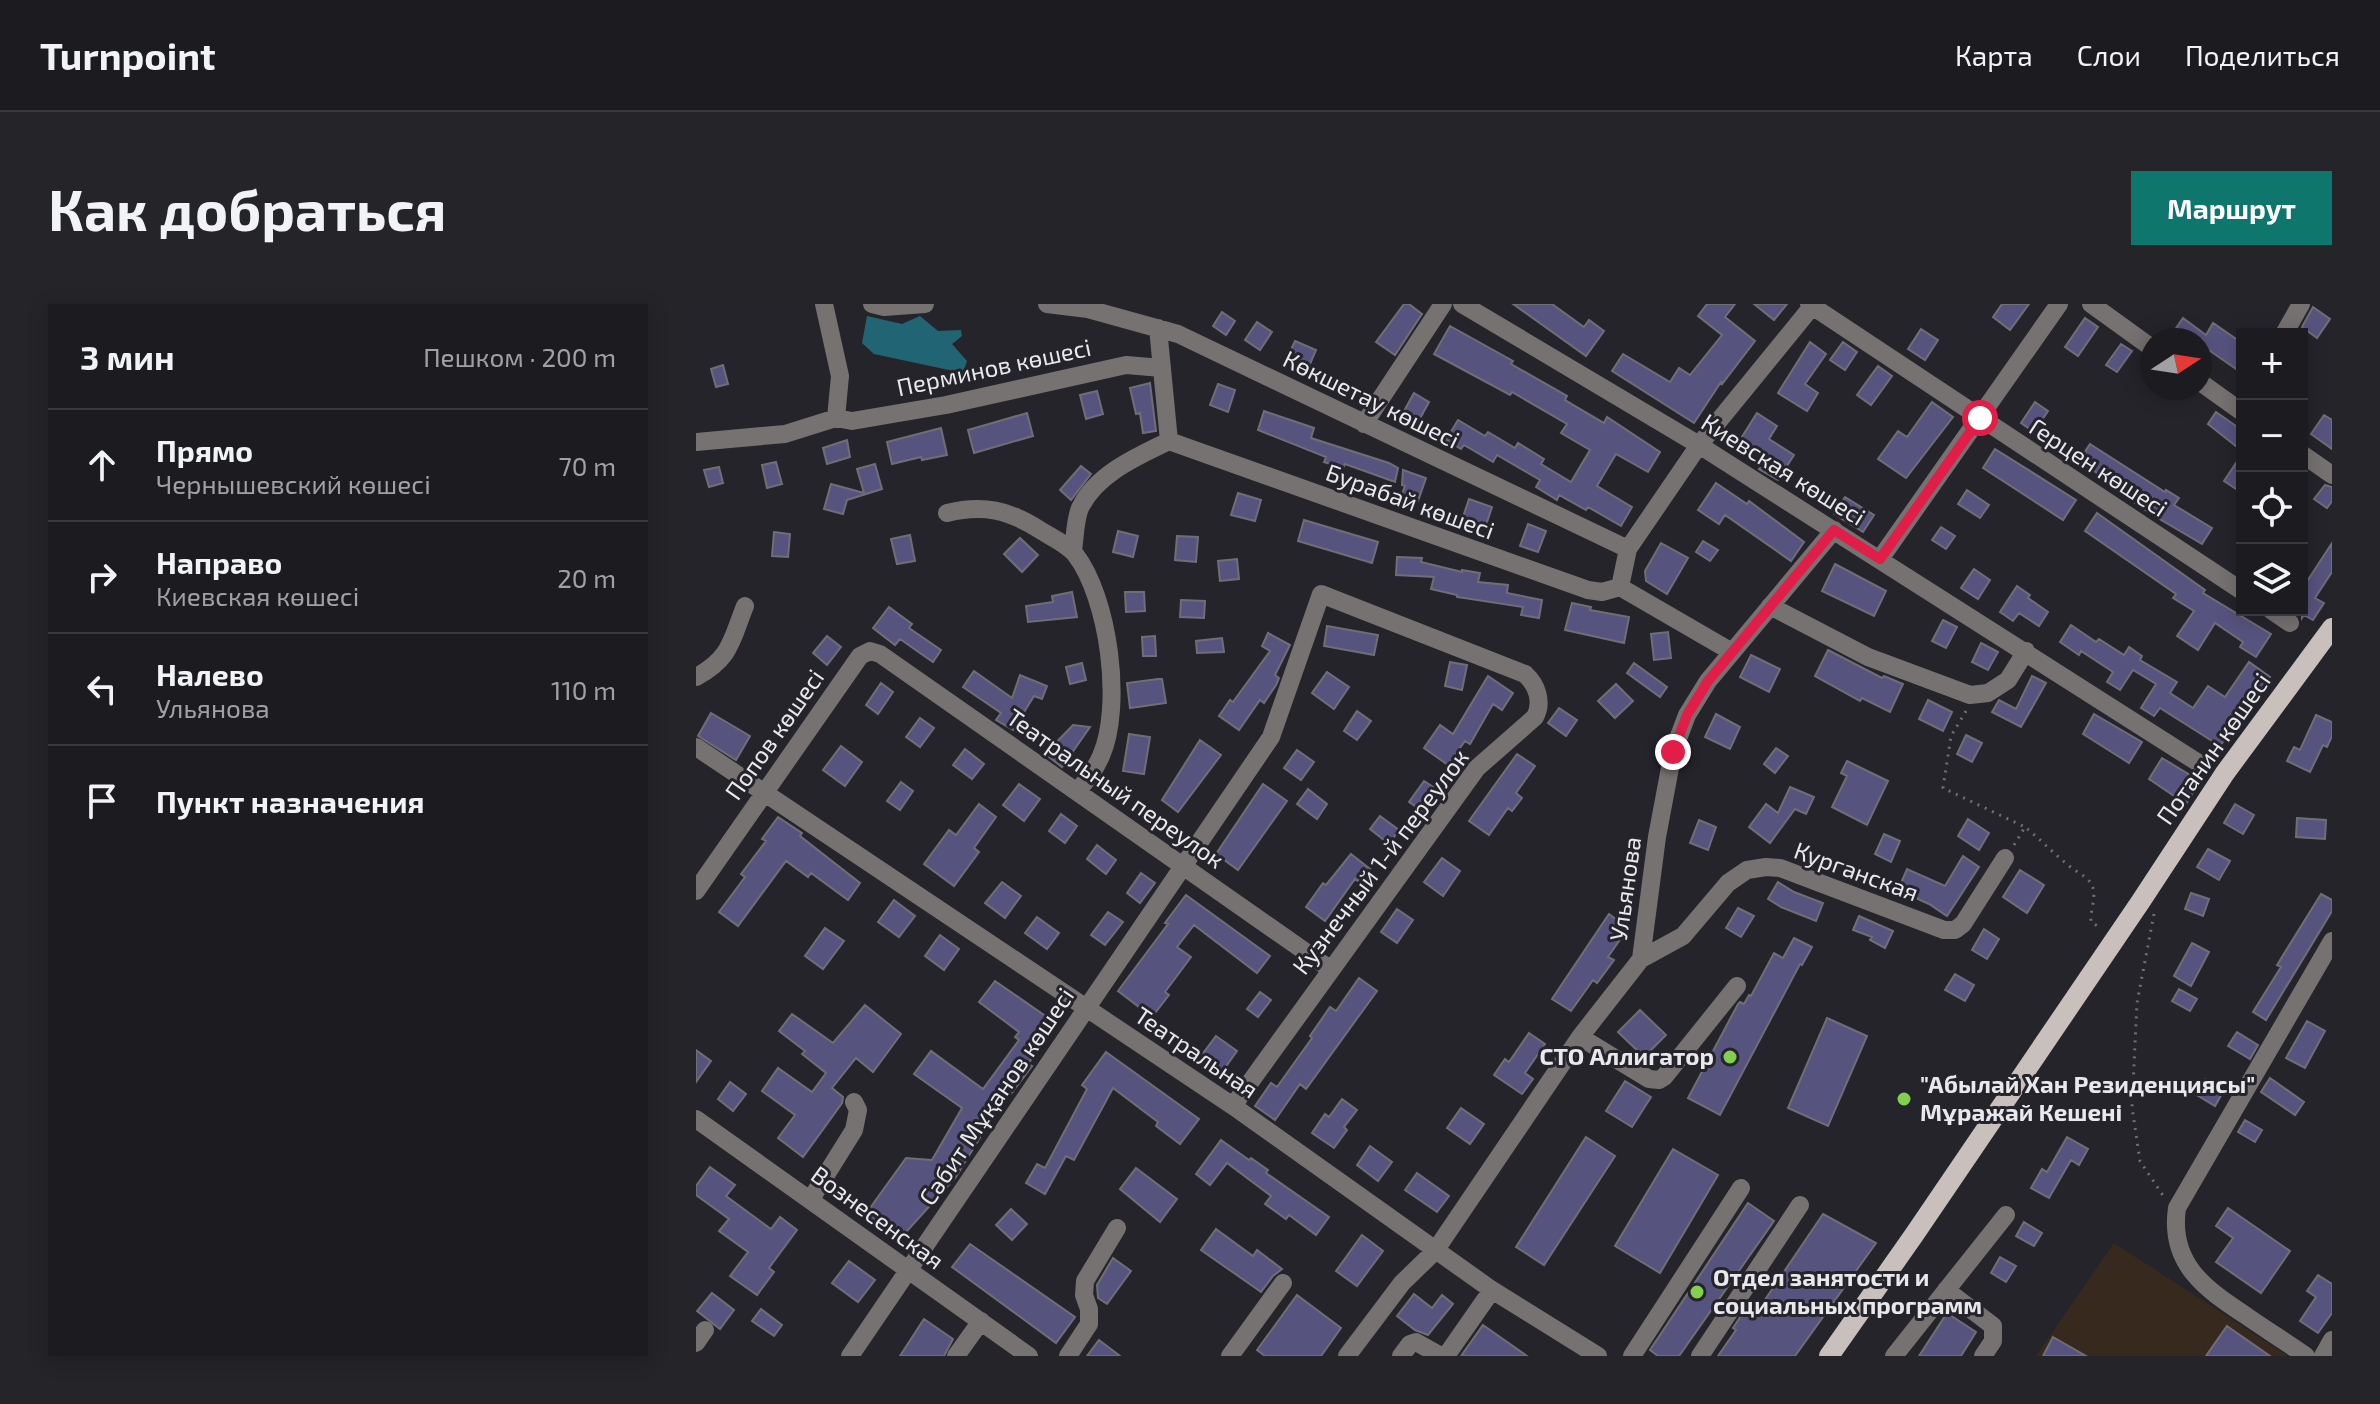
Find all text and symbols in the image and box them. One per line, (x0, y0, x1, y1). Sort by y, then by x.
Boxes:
text: Turnpoint (40, 32, 216, 78)
text: Карта (1955, 38, 2033, 72)
text: Слои (2077, 38, 2141, 72)
text: Поделиться (2185, 38, 2340, 72)
button: Маршрут (2131, 171, 2332, 245)
text: Как добраться (48, 175, 446, 242)
north arrow (2140, 328, 2212, 400)
map controls (2236, 328, 2308, 616)
button: + (2236, 328, 2308, 400)
street label: Перминов көшесі (894, 332, 1093, 401)
text: 3 мин (80, 336, 175, 377)
text: Пешком · 200 m (423, 341, 616, 372)
street label: Көкшетау көшесі (1278, 343, 1464, 455)
route start (1962, 400, 1998, 436)
button: − (2236, 400, 2308, 472)
street label: Киевская көшесі (1697, 407, 1871, 531)
street label: Герцен көшесі (2024, 411, 2173, 522)
text: Прямо (156, 432, 253, 468)
icon: ahead (80, 443, 124, 487)
text: 70 m (558, 450, 616, 481)
street label: Бурабай көшесі (1322, 457, 1499, 545)
text: Чернышевский көшесі (156, 468, 431, 499)
button: locate (2236, 472, 2308, 544)
text: Направо (156, 544, 282, 580)
button: layers (2236, 544, 2308, 616)
icon: right (80, 555, 124, 599)
text: 20 m (557, 562, 616, 593)
text: Киевская көшесі (156, 580, 359, 611)
text: Налево (156, 656, 264, 692)
street label: Попов көшесі (718, 663, 829, 805)
icon: left (80, 667, 124, 711)
street label: Потанин көшесі (2150, 667, 2276, 830)
text: 110 m (551, 674, 616, 705)
text: Ульянова (156, 692, 270, 723)
street label: Театральный переулок (1001, 702, 1230, 875)
route end (1655, 734, 1691, 770)
street label: Кузнечный 1-й переулок (1286, 743, 1475, 980)
icon: arrive (80, 779, 124, 823)
text: Пункт назначения (156, 783, 424, 819)
street label: Ульянова (1603, 835, 1646, 943)
street label: Курганская (1790, 835, 1923, 907)
street label: Сәбит Мұқанов көшесі (912, 982, 1079, 1210)
street label: Театральная (1130, 1000, 1264, 1104)
place label: СТО Аллигатор (1539, 1041, 1714, 1070)
marker: СТО Аллигатор (1721, 1048, 1739, 1066)
place label: "Абылай Хан Резиденциясы" Мұражай Кешені (1920, 1069, 2255, 1126)
marker: "Абылай Хан Резиденциясы" Мұражай Кешені (1895, 1090, 1913, 1108)
street label: Вознесенская (806, 1159, 950, 1275)
place label: Отдел занятости и социальных программ (1713, 1262, 1982, 1319)
marker: Отдел занятости и социальных программ (1688, 1283, 1706, 1301)

